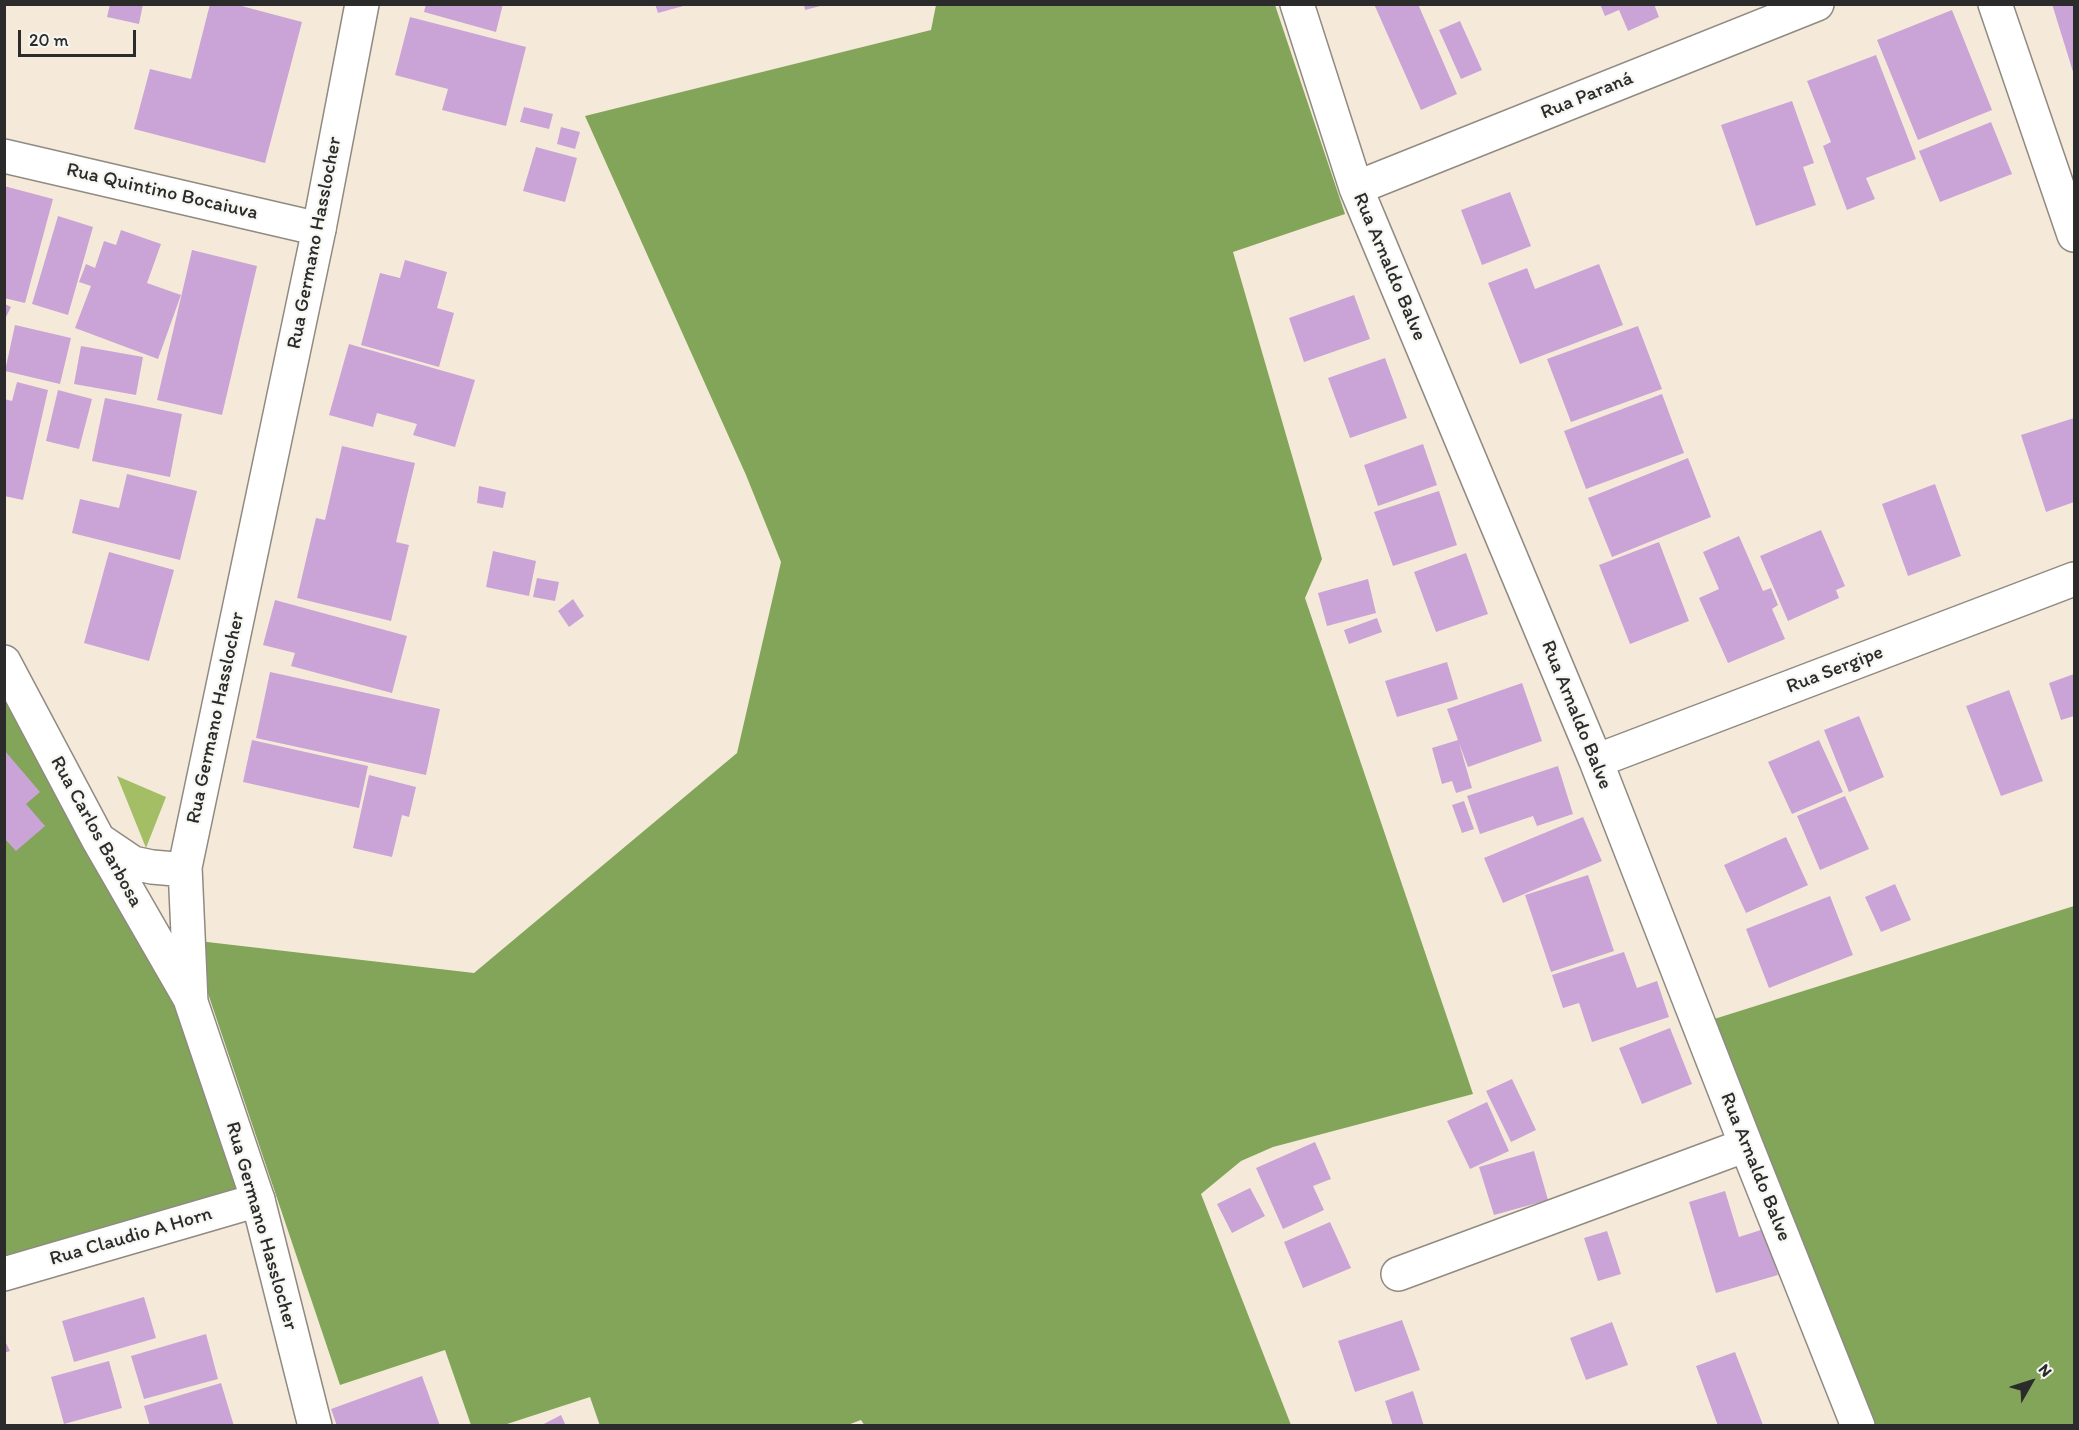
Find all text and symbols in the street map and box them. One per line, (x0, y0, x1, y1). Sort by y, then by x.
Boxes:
scale bar (21, 18, 140, 56)
text: 20 m (29, 29, 69, 51)
street label: Rua Paraná (1537, 67, 1637, 125)
street label: Rua Germano Hasslocher (283, 135, 347, 351)
street label: Rua Quintino Bocaiuva (64, 158, 260, 226)
street label: Rua Arnaldo Balve (1347, 189, 1431, 345)
street label: Rua Germano Hasslocher (182, 610, 250, 826)
street label: Rua Arnaldo Balve (1535, 637, 1617, 793)
street label: Rua Sergipe (1783, 641, 1887, 699)
street label: Rua Carlos Barbosa (44, 752, 148, 912)
street label: Rua Arnaldo Balve (1714, 1089, 1796, 1245)
street label: Rua Germano Hasslocher (220, 1119, 302, 1333)
street label: Rua Claudio A Horn (47, 1202, 215, 1272)
north arrow (2001, 1352, 2061, 1412)
text: N (2035, 1360, 2056, 1381)

